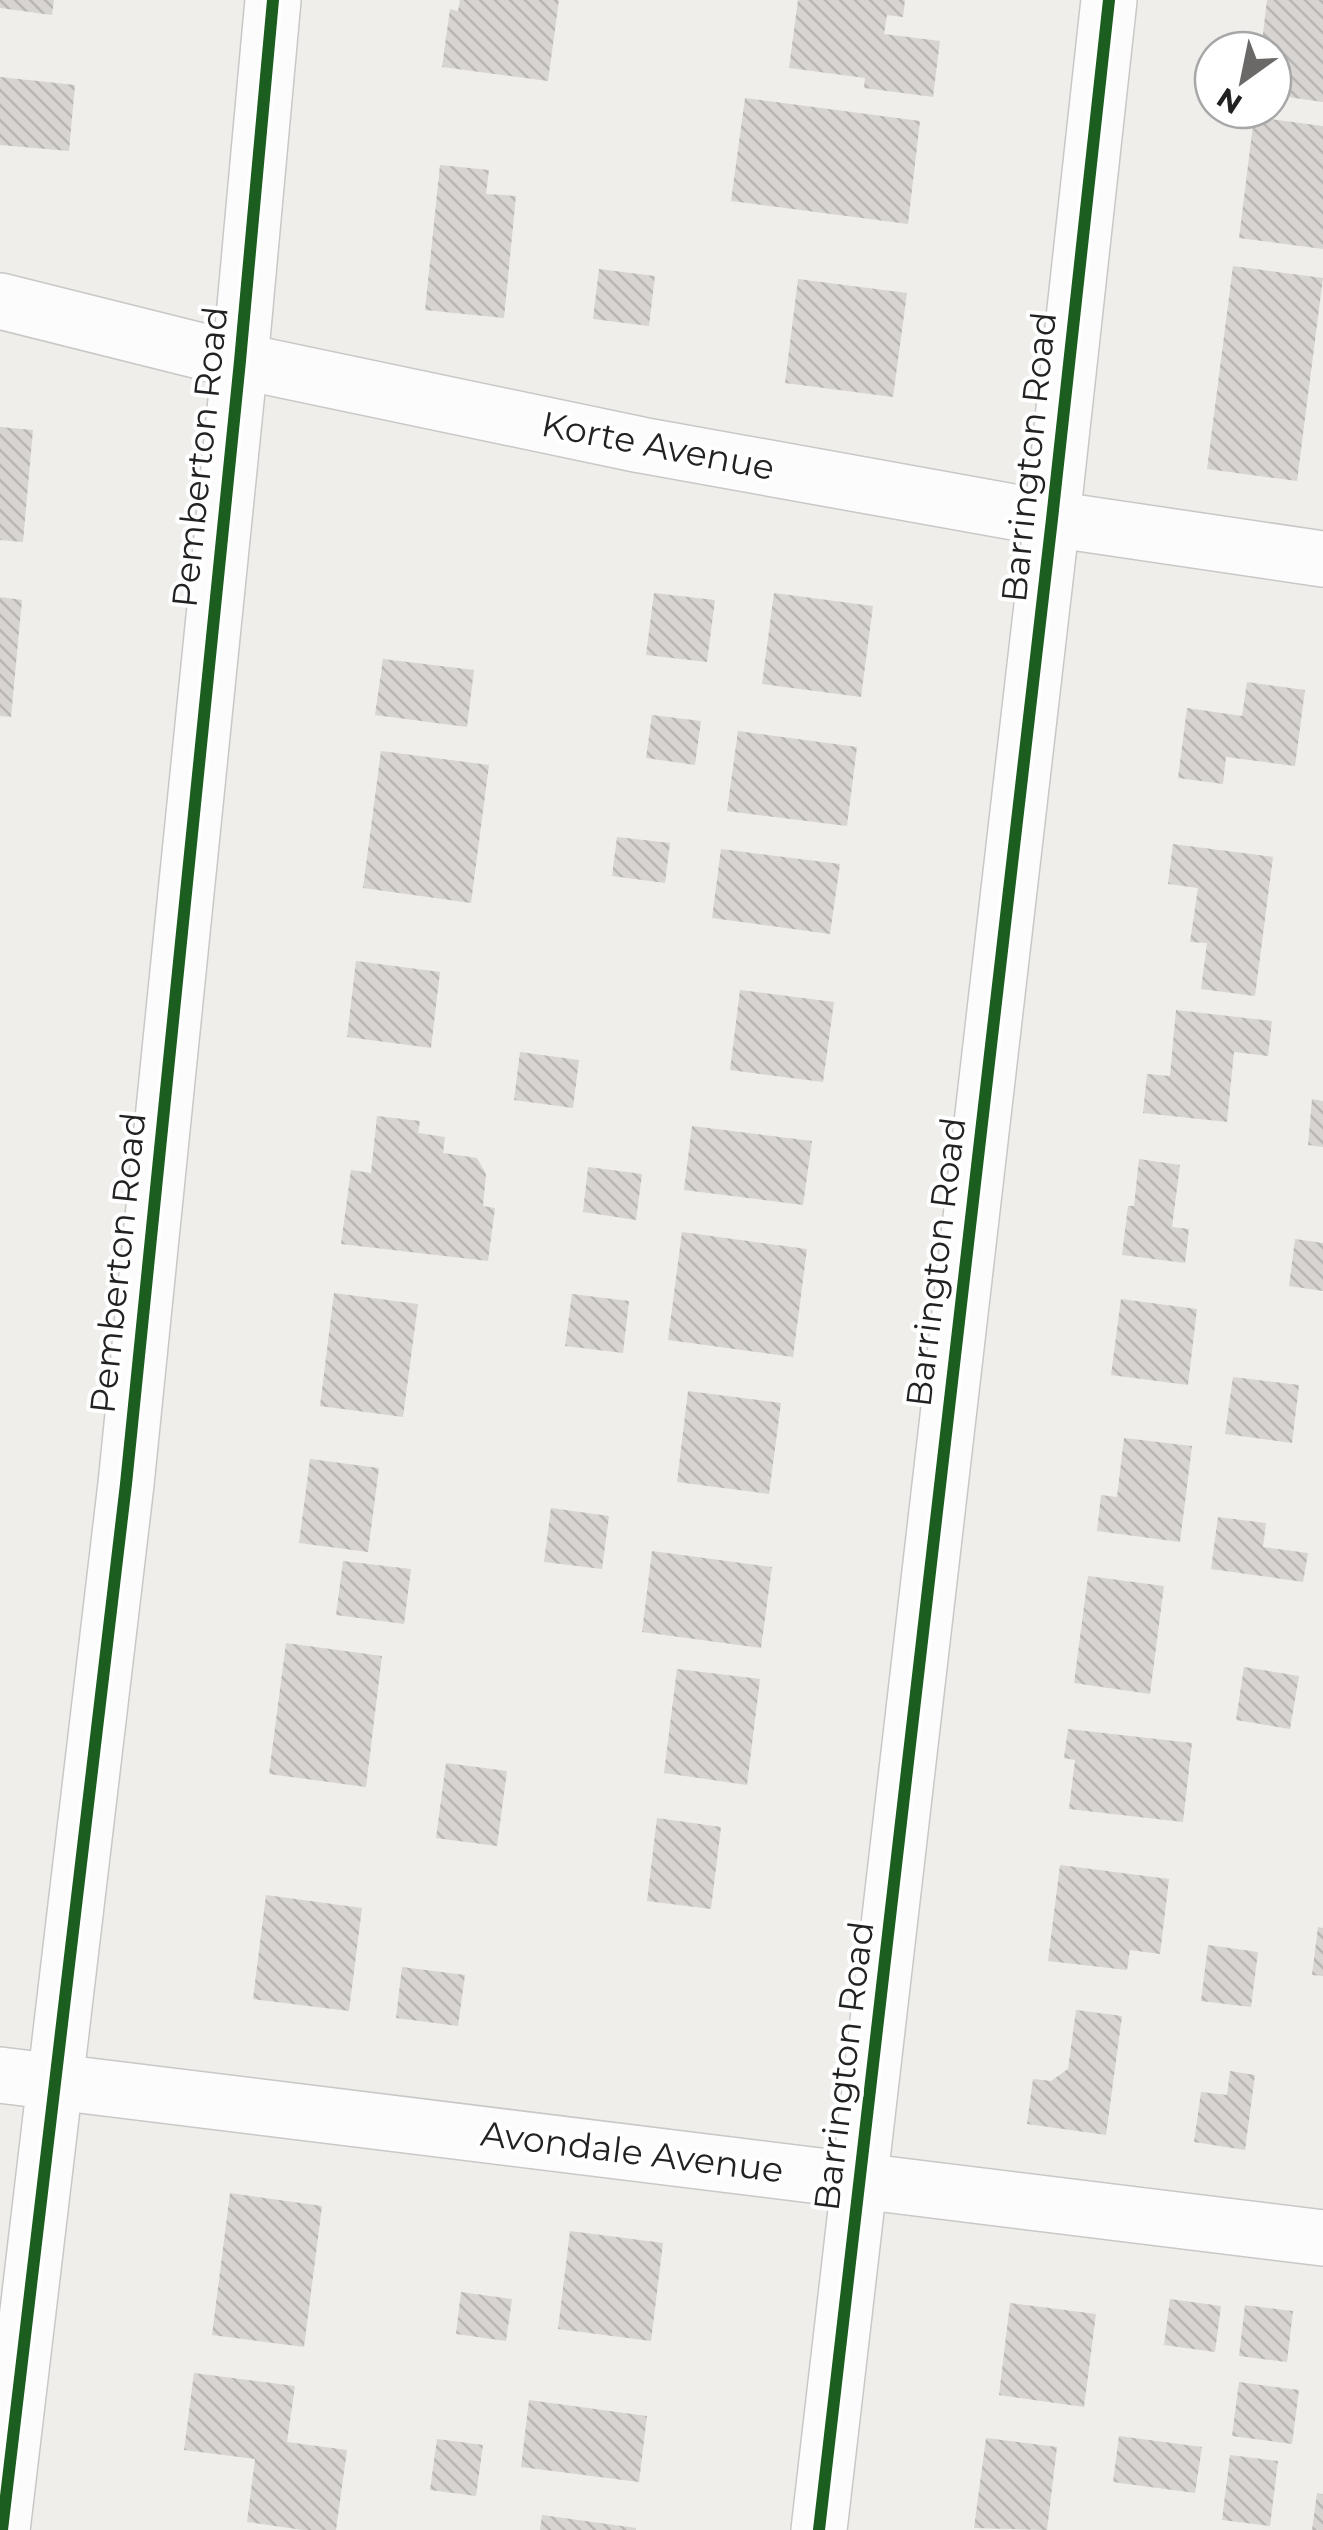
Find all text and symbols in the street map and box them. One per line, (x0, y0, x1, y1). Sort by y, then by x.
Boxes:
north arrow (1193, 30, 1293, 130)
text: N (1211, 81, 1248, 121)
street label: Pemberton Road (162, 304, 237, 609)
street label: Barrington Road (992, 310, 1065, 604)
street label: Korte Avenue (538, 402, 778, 489)
street label: Pemberton Road (80, 1110, 155, 1415)
street label: Barrington Road (896, 1115, 975, 1409)
street label: Barrington Road (804, 1919, 883, 2213)
street label: Avondale Avenue (478, 2112, 786, 2191)

